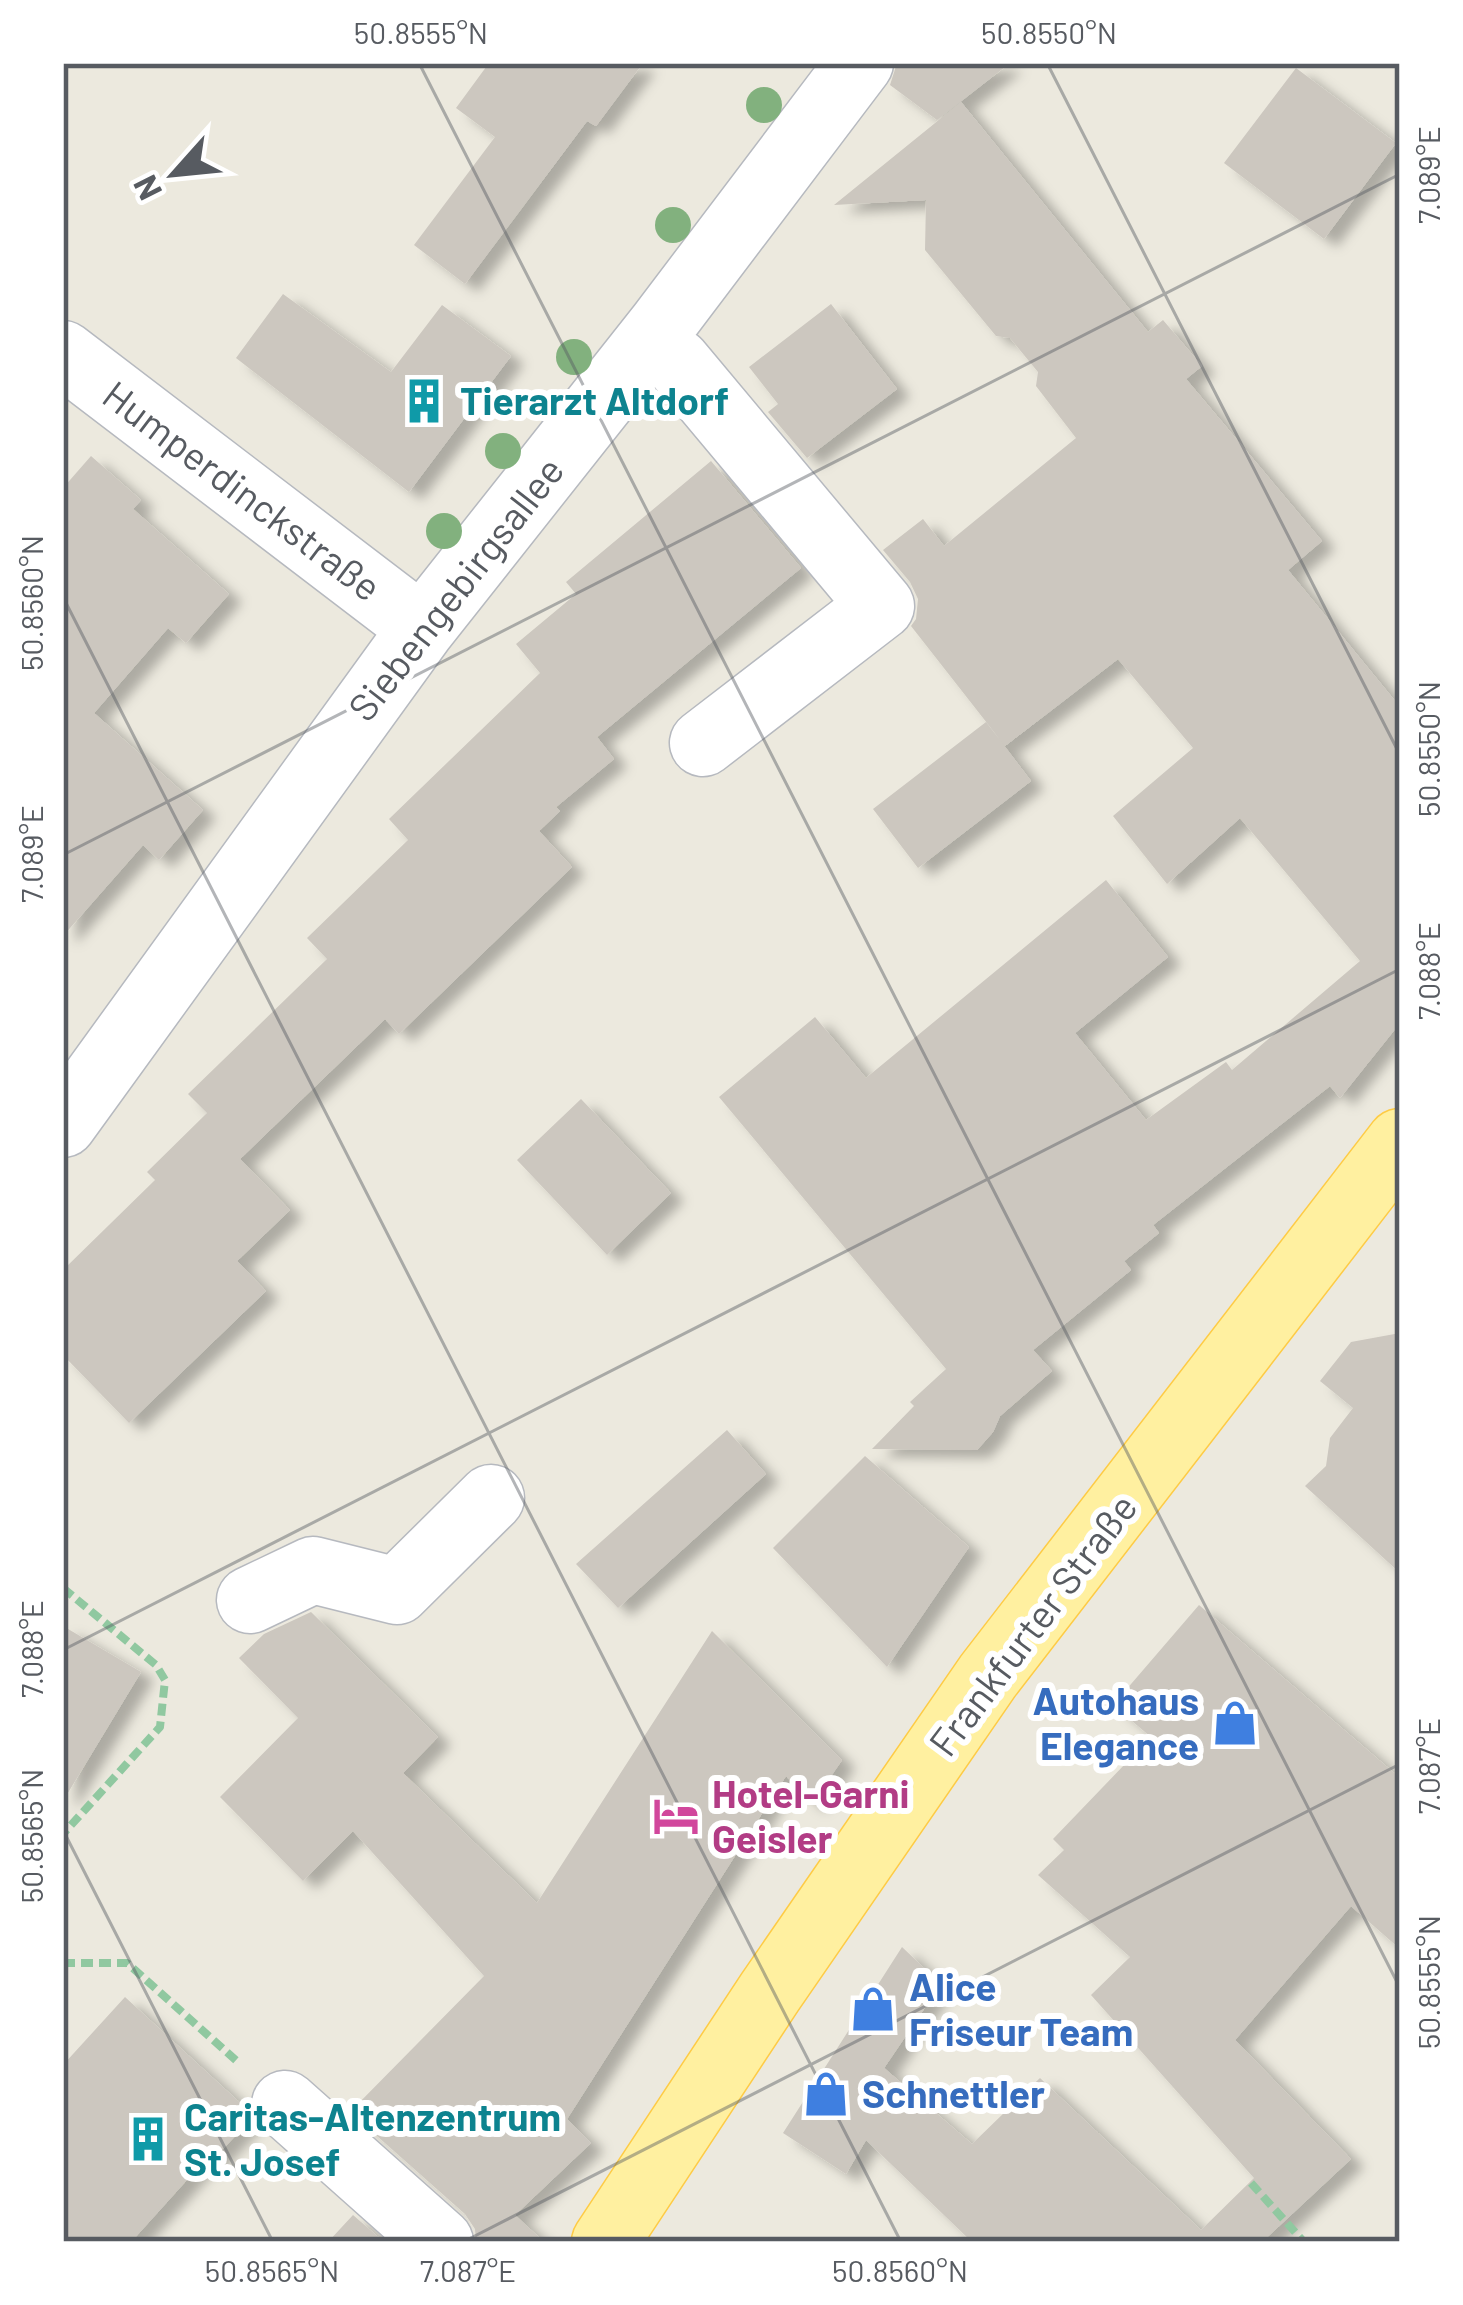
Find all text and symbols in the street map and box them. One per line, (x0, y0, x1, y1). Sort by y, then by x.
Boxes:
text: 50.8555°N (354, 14, 488, 50)
text: 50.8550°N (981, 14, 1117, 50)
north arrow (114, 114, 234, 234)
text: 7.089°E (1410, 126, 1446, 224)
text: N (124, 169, 169, 207)
street label: Humperdinckstraße (95, 370, 391, 610)
building icon: Tierarzt Altdorf (399, 376, 449, 426)
place label: Tierarzt Altdorf (460, 376, 729, 423)
street label: Siebengebirgsallee (337, 447, 572, 729)
text: 50.8560°N (13, 535, 49, 671)
text: 50.8550°N (1410, 681, 1446, 817)
text: 7.089°E (13, 805, 49, 903)
text: 7.088°E (1410, 922, 1446, 1020)
street label: Frankfurter Straße (918, 1484, 1146, 1764)
text: 7.088°E (13, 1600, 49, 1698)
place label: Autohaus Elegance (1033, 1676, 1199, 1768)
shop icon: Autohaus Elegance (1210, 1698, 1260, 1748)
text: 7.087°E (1410, 1718, 1446, 1814)
text: 50.8565°N (13, 1769, 49, 1903)
place label: Hotel-Garni Geisler (712, 1769, 910, 1861)
hotel icon: Hotel-Garni Geisler (651, 1791, 701, 1841)
text: 50.8555°N (1410, 1915, 1446, 2049)
place label: Alice Friseur Team (909, 1962, 1133, 2054)
shop icon: Alice Friseur Team (848, 1984, 898, 2034)
shop icon: Schnettler (801, 2069, 851, 2119)
place label: Schnettler (862, 2069, 1045, 2116)
place label: Caritas-Altenzentrum St. Josef (184, 2092, 561, 2184)
building icon: Caritas-Altenzentrum St. Josef (123, 2114, 173, 2164)
text: 50.8565°N (205, 2252, 339, 2288)
text: 7.087°E (420, 2252, 516, 2288)
text: 50.8560°N (832, 2252, 968, 2288)

